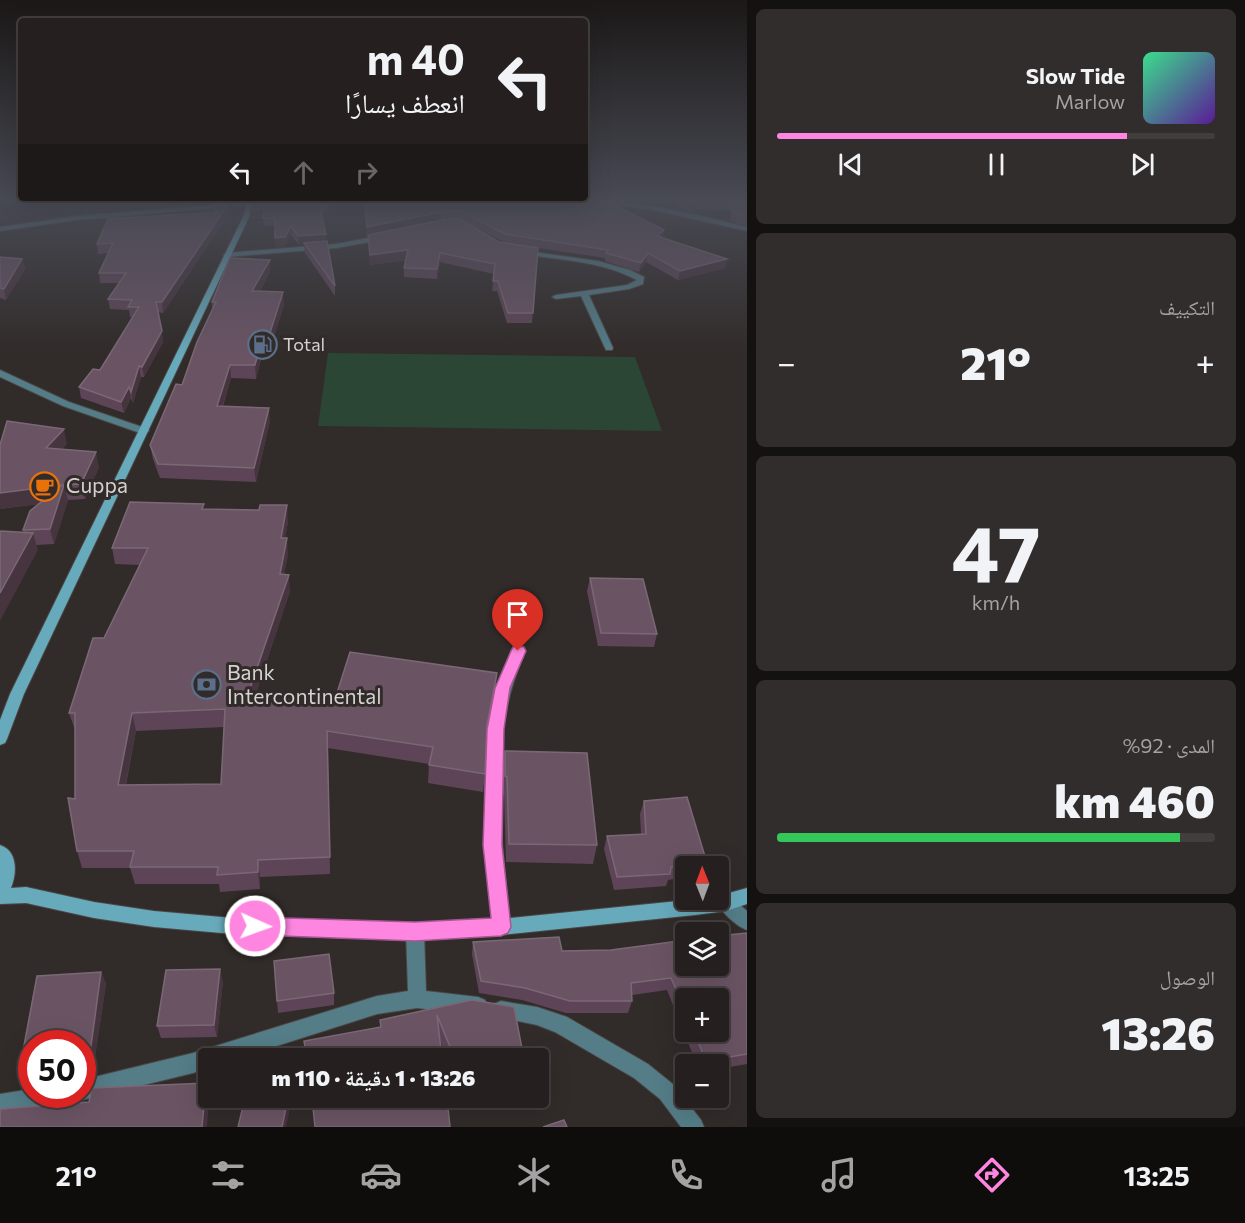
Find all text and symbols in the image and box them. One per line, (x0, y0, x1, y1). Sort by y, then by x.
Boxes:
text: 40 m (367, 32, 465, 84)
icon: left (486, 42, 564, 120)
text: Slow Tide (1026, 62, 1125, 89)
text: انعطف يسارًا (345, 86, 465, 119)
text: Marlow (1055, 89, 1125, 113)
icon: previous (834, 148, 867, 181)
icon: pause (980, 148, 1013, 181)
icon: next (1126, 148, 1159, 181)
icon: left (224, 156, 257, 189)
icon: ahead (287, 156, 320, 189)
icon: right (350, 156, 383, 189)
text: التكييف (1159, 295, 1215, 319)
fuel station icon: Total (246, 329, 278, 361)
place label: Total (283, 333, 325, 355)
text: 21° (960, 334, 1031, 389)
text: − (777, 341, 796, 382)
text: + (1196, 341, 1215, 382)
cafe icon: Cuppa (29, 470, 61, 502)
place label: Cuppa (66, 472, 128, 497)
text: 47 (951, 503, 1041, 598)
pin (492, 589, 543, 651)
text: km/h (972, 590, 1020, 614)
icon: arrive (501, 598, 534, 631)
place label: Bank Intercontinental (227, 659, 382, 708)
bank icon: Bank Intercontinental (190, 669, 222, 701)
text: المدى · 92% (1123, 733, 1215, 757)
text: 460 km (1054, 772, 1215, 827)
north arrow (675, 856, 729, 910)
map controls (675, 856, 729, 1108)
position arrow (223, 894, 287, 958)
button: layers (675, 922, 729, 976)
text: الوصول (1160, 965, 1215, 989)
button: + (675, 988, 729, 1042)
text: 13:26 (1101, 1004, 1215, 1059)
speed limit sign: 50 (18, 1030, 96, 1108)
button: − (675, 1054, 729, 1108)
text: 13:26 · 1 دقيقة · 110 m (271, 1064, 476, 1091)
icon: filters (207, 1154, 249, 1196)
icon: car (360, 1154, 402, 1196)
icon: climate (513, 1154, 555, 1196)
icon: phone (665, 1154, 707, 1196)
icon: music (818, 1154, 860, 1196)
icon: directions (971, 1154, 1013, 1196)
text: 21° (55, 1159, 97, 1192)
text: 13:25 (1123, 1159, 1190, 1192)

